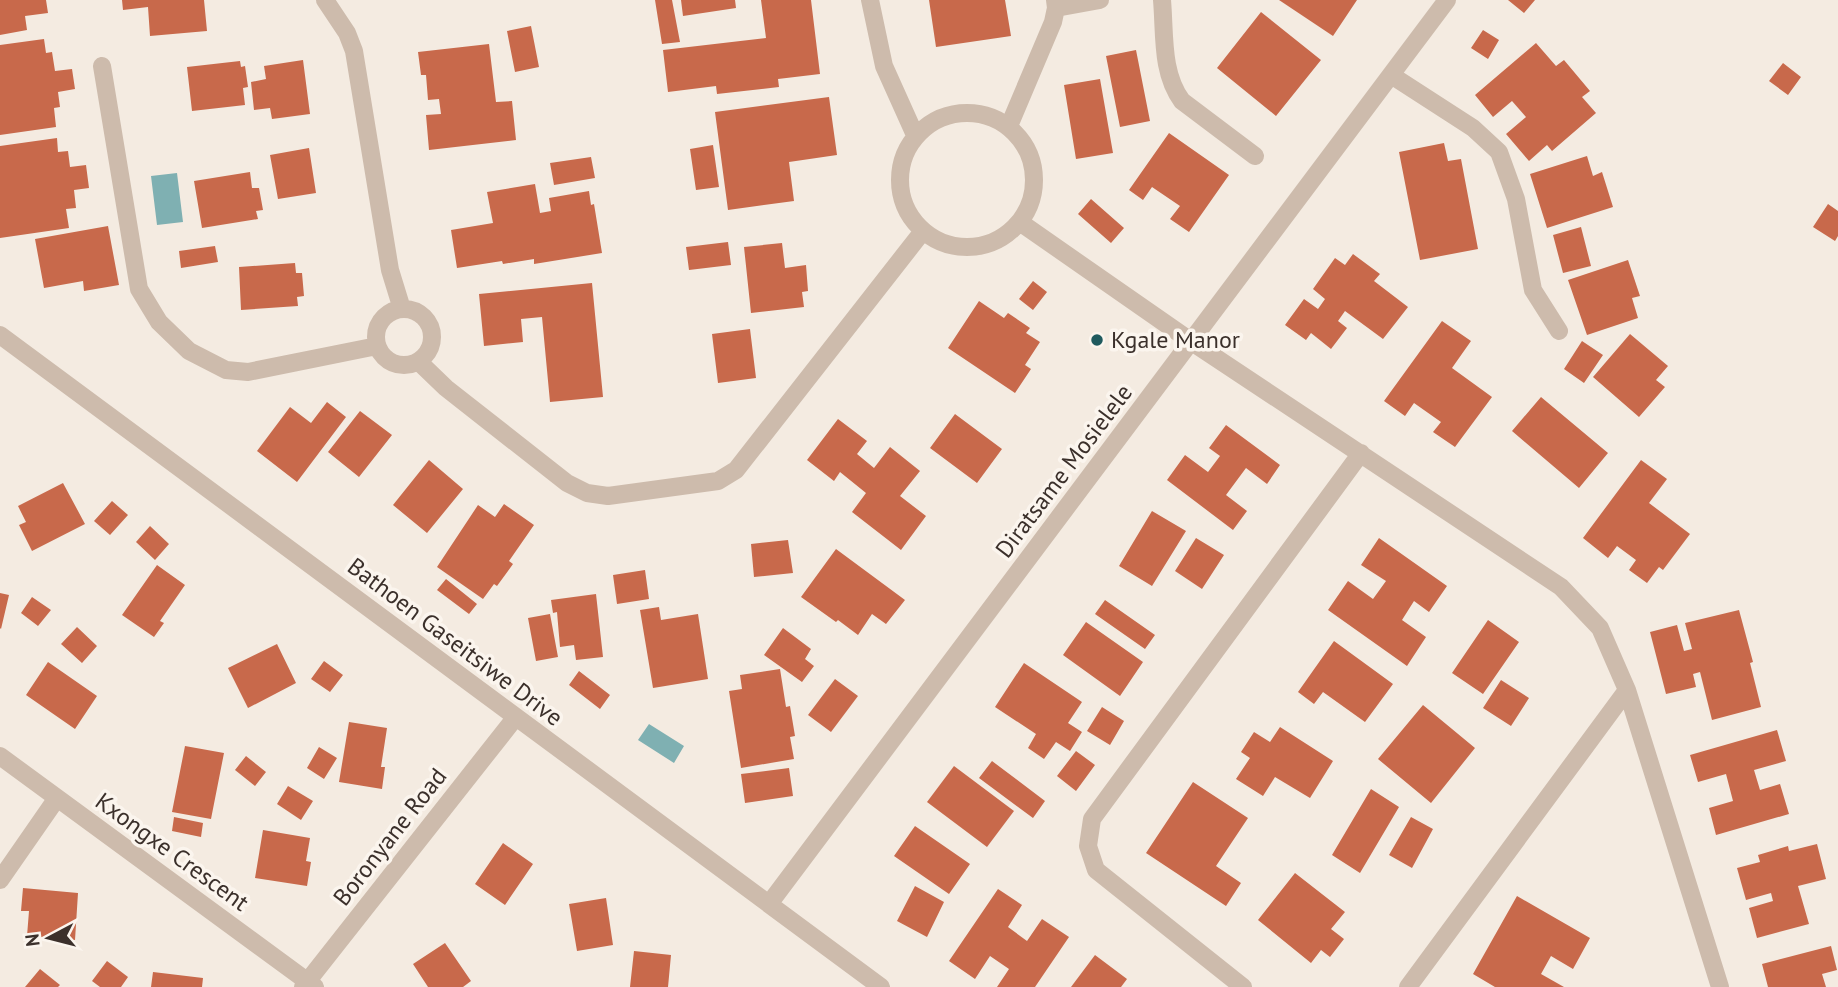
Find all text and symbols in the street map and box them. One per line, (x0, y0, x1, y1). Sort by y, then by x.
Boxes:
place label: Kgale Manor (1111, 324, 1240, 355)
marker: Kgale Manor (1089, 332, 1105, 348)
street label: Diratsame Mosielele (988, 378, 1139, 564)
street label: Bathoen Gaseitsiwe Drive (342, 551, 569, 733)
street label: Boronyane Road (326, 761, 453, 912)
street label: Kxongxe Crescent (89, 785, 255, 918)
north arrow (14, 903, 84, 973)
text: N (19, 932, 45, 948)

